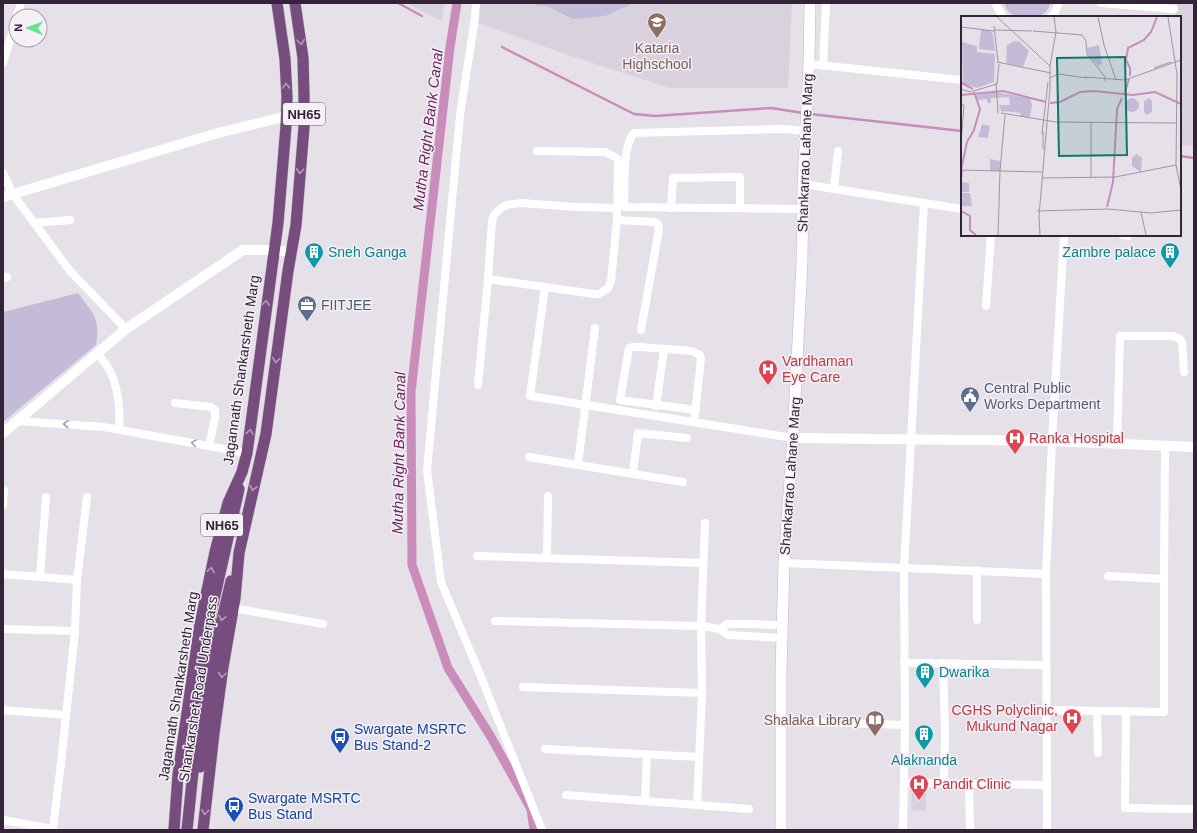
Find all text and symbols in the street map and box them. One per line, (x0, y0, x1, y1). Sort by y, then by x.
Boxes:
north arrow (8, 8, 48, 48)
school or university icon: Kataria Highschool (646, 11, 668, 39)
inset map (961, 16, 1181, 236)
text: N (12, 24, 24, 32)
one-way arrow (296, 39, 305, 45)
place label: Kataria Highschool (622, 40, 692, 72)
water label: Mutha Right Bank Canal (409, 48, 446, 212)
street label: Shankarrao Lahane Marg (794, 73, 816, 233)
one-way arrow (282, 83, 291, 89)
road number: NH65 (283, 103, 325, 125)
one-way arrow (296, 168, 305, 174)
building icon: Sneh Ganga (303, 241, 325, 269)
building icon: Zambre palace (1159, 241, 1181, 269)
place label: Sneh Ganga (328, 244, 407, 260)
place label: Zambre palace (1063, 244, 1156, 260)
street label: Jagannath Shankarsheth Marg (220, 274, 262, 466)
office icon: FIITJEE (296, 294, 318, 322)
place label: FIITJEE (321, 297, 372, 313)
one-way arrow (261, 300, 270, 306)
place label: Vardhaman Eye Care (782, 353, 853, 385)
one-way arrow (272, 357, 281, 363)
hospital icon: Vardhaman Eye Care (757, 358, 779, 386)
water label: Mutha Right Bank Canal (389, 371, 408, 534)
place label: Central Public Works Department (984, 380, 1101, 412)
public building icon: Central Public Works Department (959, 385, 981, 413)
street label: Shankarrao Lahane Marg (776, 396, 804, 556)
one-way arrow (63, 420, 69, 429)
hospital icon: Ranka Hospital (1004, 427, 1026, 455)
one-way arrow (245, 429, 254, 435)
place label: Ranka Hospital (1029, 430, 1124, 446)
one-way arrow (191, 440, 198, 448)
one-way arrow (250, 485, 258, 491)
road number: NH65 (201, 514, 243, 536)
one-way arrow (207, 567, 215, 573)
street label: Jagannath Shankarsheth Marg (155, 590, 201, 782)
street label: Shankarshet Road Underpass (175, 595, 221, 783)
one-way arrow (219, 615, 227, 621)
building icon: Dwarika (914, 661, 936, 689)
place label: Dwarika (939, 664, 990, 680)
one-way arrow (218, 672, 227, 678)
place label: CGHS Polyclinic, Mukund Nagar (951, 702, 1058, 734)
hospital icon: CGHS Polyclinic, Mukund Nagar (1061, 707, 1083, 735)
library icon: Shalaka Library (864, 709, 886, 737)
place label: Shalaka Library (764, 712, 861, 728)
place label: Swargate MSRTC Bus Stand-2 (354, 721, 467, 753)
building icon: Alaknanda (913, 723, 935, 751)
bus stop icon: Swargate MSRTC Bus Stand-2 (329, 726, 351, 754)
place label: Alaknanda (891, 752, 957, 768)
hospital icon: Pandit Clinic (908, 773, 930, 801)
place label: Pandit Clinic (933, 776, 1011, 792)
place label: Swargate MSRTC Bus Stand (248, 790, 361, 822)
bus stop icon: Swargate MSRTC Bus Stand (223, 795, 245, 823)
one-way arrow (201, 809, 210, 815)

